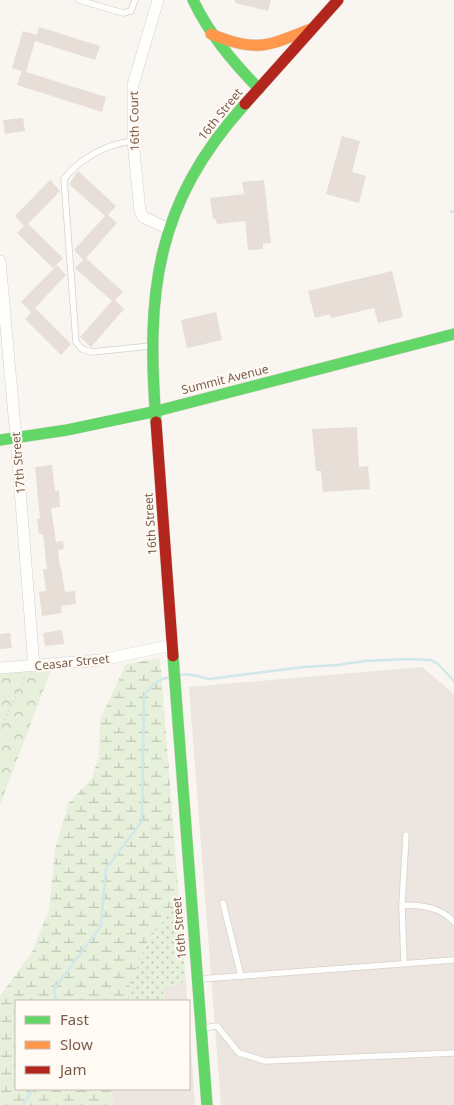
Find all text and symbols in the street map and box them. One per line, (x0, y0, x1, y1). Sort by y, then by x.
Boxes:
street label: 16th Street (194, 84, 247, 143)
street label: 16th Court (125, 90, 143, 151)
street label: Summit Avenue (180, 360, 271, 398)
street label: 17th Street (7, 431, 29, 495)
street label: 16th Street (139, 492, 161, 556)
street label: Ceasar Street (34, 650, 111, 674)
street label: 16th Street (168, 896, 190, 960)
legend (15, 1000, 190, 1090)
text: Fast (60, 1009, 89, 1029)
text: Slow (60, 1034, 93, 1054)
text: Jam (58, 1059, 87, 1079)

